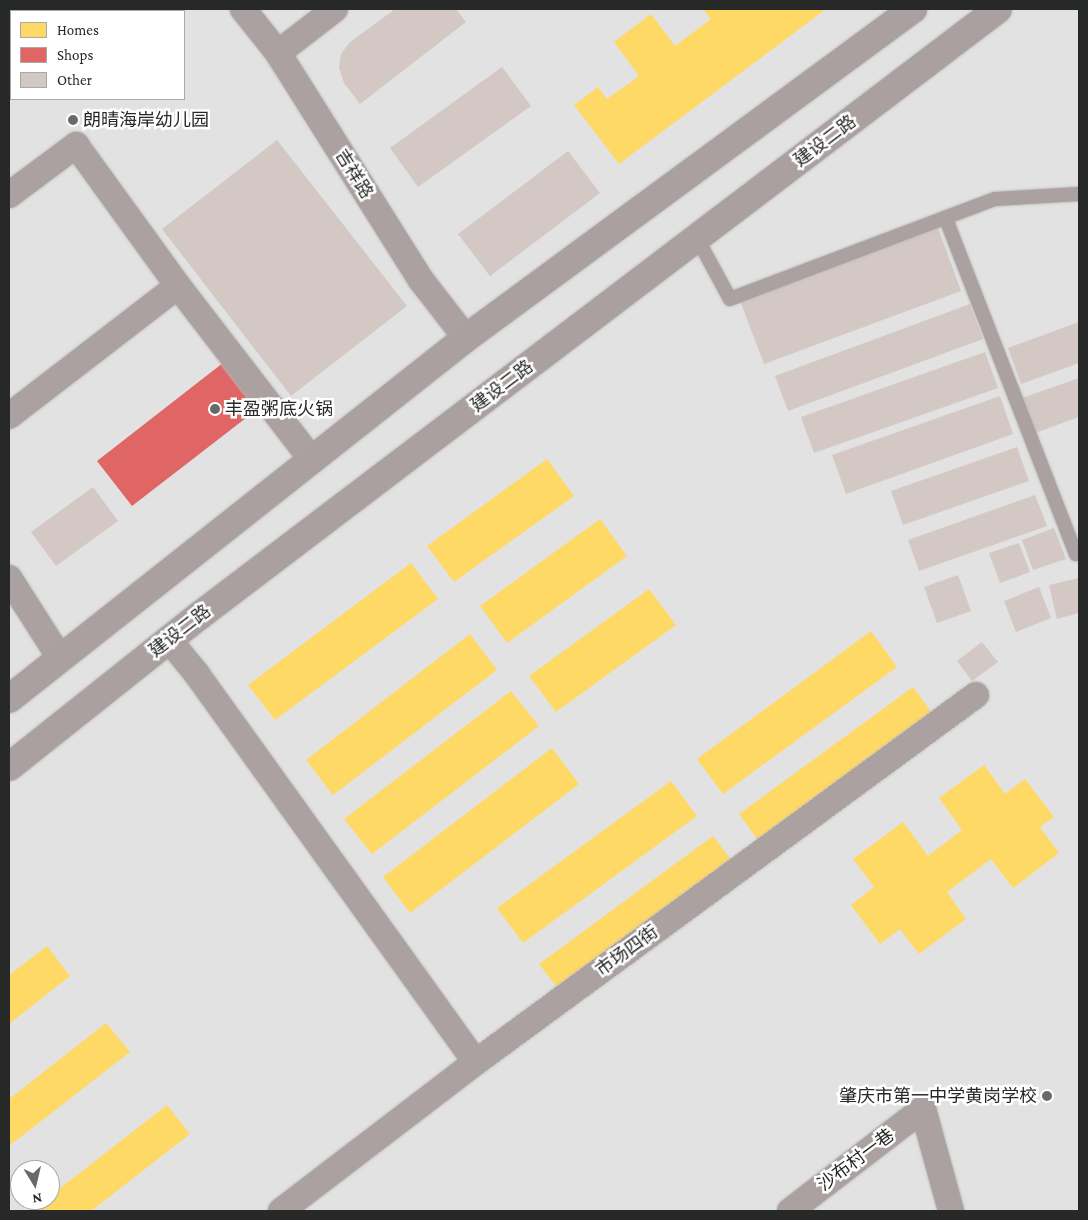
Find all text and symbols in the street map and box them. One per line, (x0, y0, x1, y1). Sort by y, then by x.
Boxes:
legend (10, 10, 185, 100)
text: Homes (57, 22, 99, 38)
text: Shops (57, 47, 93, 63)
text: Other (57, 72, 92, 88)
place label: 朗晴海岸幼儿园 (83, 109, 209, 131)
street label: 建设二路 (790, 111, 860, 171)
marker: 朗晴海岸幼儿园 (67, 114, 79, 126)
street label: 吉祥路 (331, 145, 377, 203)
street label: 建设二路 (467, 356, 537, 416)
place label: 丰盈粥底火锅 (225, 398, 333, 420)
marker: 丰盈粥底火锅 (209, 403, 221, 415)
street label: 建设二路 (145, 600, 215, 662)
street label: 市场四街 (592, 921, 662, 981)
place label: 肇庆市第一中学黄岗学校 (839, 1085, 1037, 1107)
marker: 肇庆市第一中学黄岗学校 (1041, 1090, 1053, 1102)
street label: 沙布村一巷 (814, 1124, 898, 1196)
north arrow (10, 1160, 60, 1210)
text: N (31, 1190, 43, 1207)

